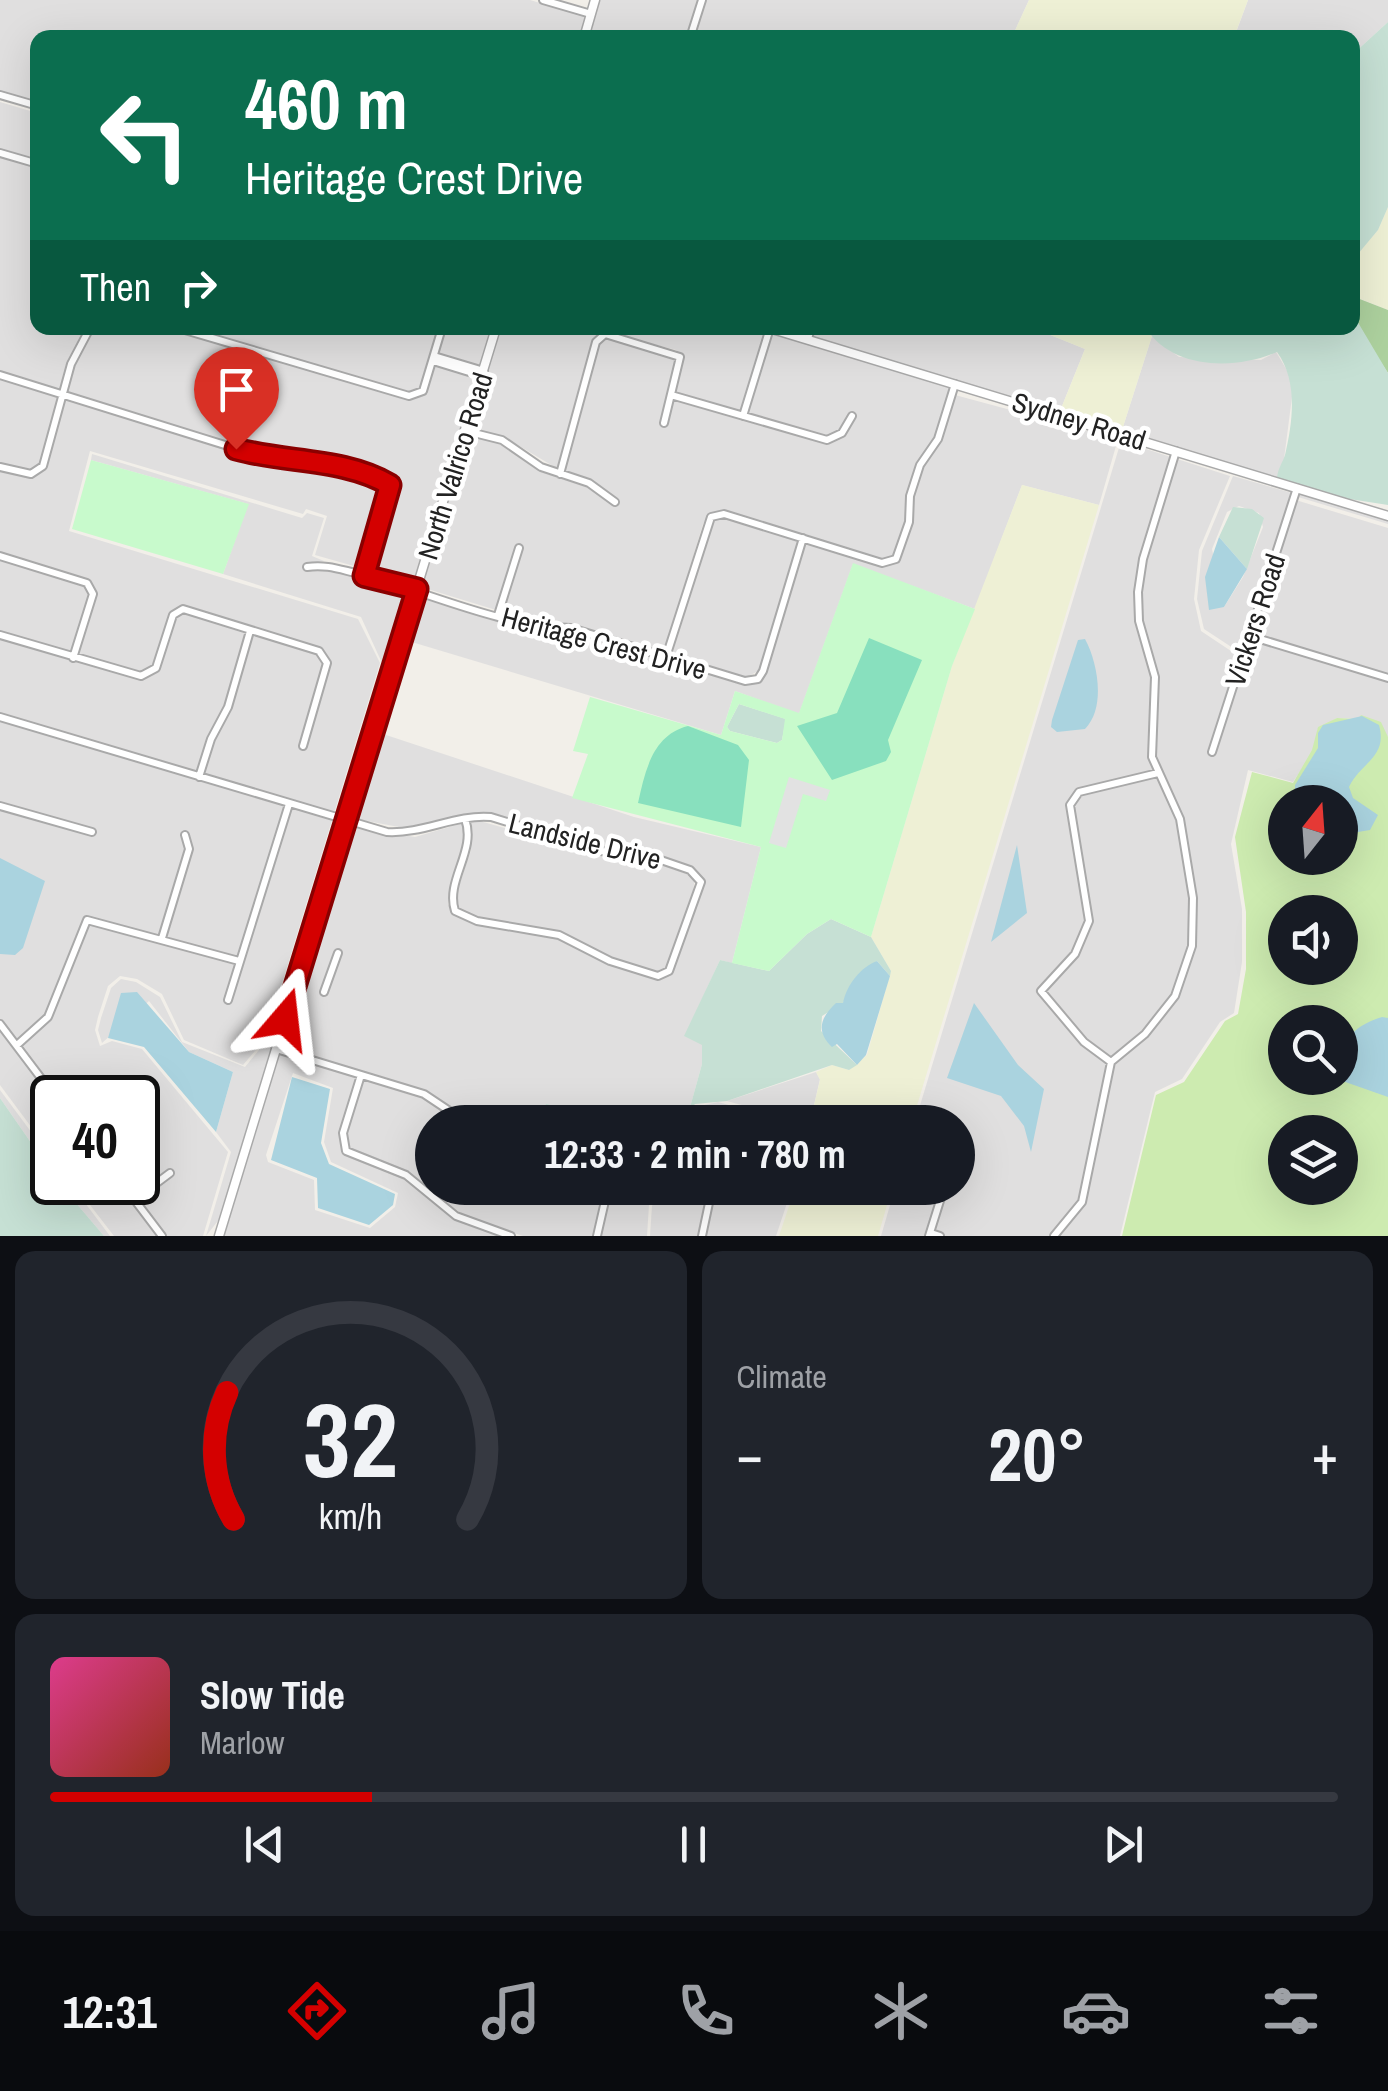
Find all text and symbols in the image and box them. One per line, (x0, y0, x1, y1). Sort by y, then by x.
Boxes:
text: 460 m (245, 57, 408, 151)
icon: left (80, 70, 210, 200)
text: Heritage Crest Drive (245, 147, 583, 208)
icon: right (171, 260, 226, 315)
text: Then (80, 262, 151, 313)
pin (194, 347, 279, 450)
icon: arrive (209, 362, 264, 417)
street label: North Valrico Road (409, 368, 501, 564)
street label: Sydney Road (1008, 383, 1150, 459)
street label: Vickers Road (1216, 549, 1294, 691)
street label: Heritage Crest Drive (497, 597, 711, 689)
north arrow (1268, 785, 1358, 875)
map controls (1268, 785, 1358, 1205)
street label: Landside Drive (505, 804, 665, 878)
button: sound (1268, 895, 1358, 985)
position arrow (233, 967, 337, 1071)
button: search (1268, 1005, 1358, 1095)
speed limit sign: 40 (30, 1075, 160, 1205)
button: layers (1268, 1115, 1358, 1205)
text: 12:33 · 2 min · 780 m (544, 1129, 846, 1180)
text: Climate (737, 1355, 827, 1398)
text: 32 (303, 1369, 398, 1509)
text: 20° (988, 1403, 1086, 1504)
text: − (737, 1417, 763, 1491)
text: + (1312, 1417, 1338, 1491)
text: km/h (319, 1492, 383, 1540)
text: Slow Tide (200, 1670, 345, 1721)
text: Marlow (200, 1721, 285, 1764)
icon: previous (237, 1817, 292, 1872)
icon: pause (666, 1817, 721, 1872)
icon: next (1096, 1817, 1151, 1872)
icon: directions (282, 1976, 352, 2046)
icon: music (476, 1976, 546, 2046)
icon: phone (671, 1976, 741, 2046)
icon: climate (866, 1976, 936, 2046)
icon: car (1061, 1976, 1131, 2046)
icon: filters (1256, 1976, 1326, 2046)
text: 12:31 (62, 1981, 157, 2042)

